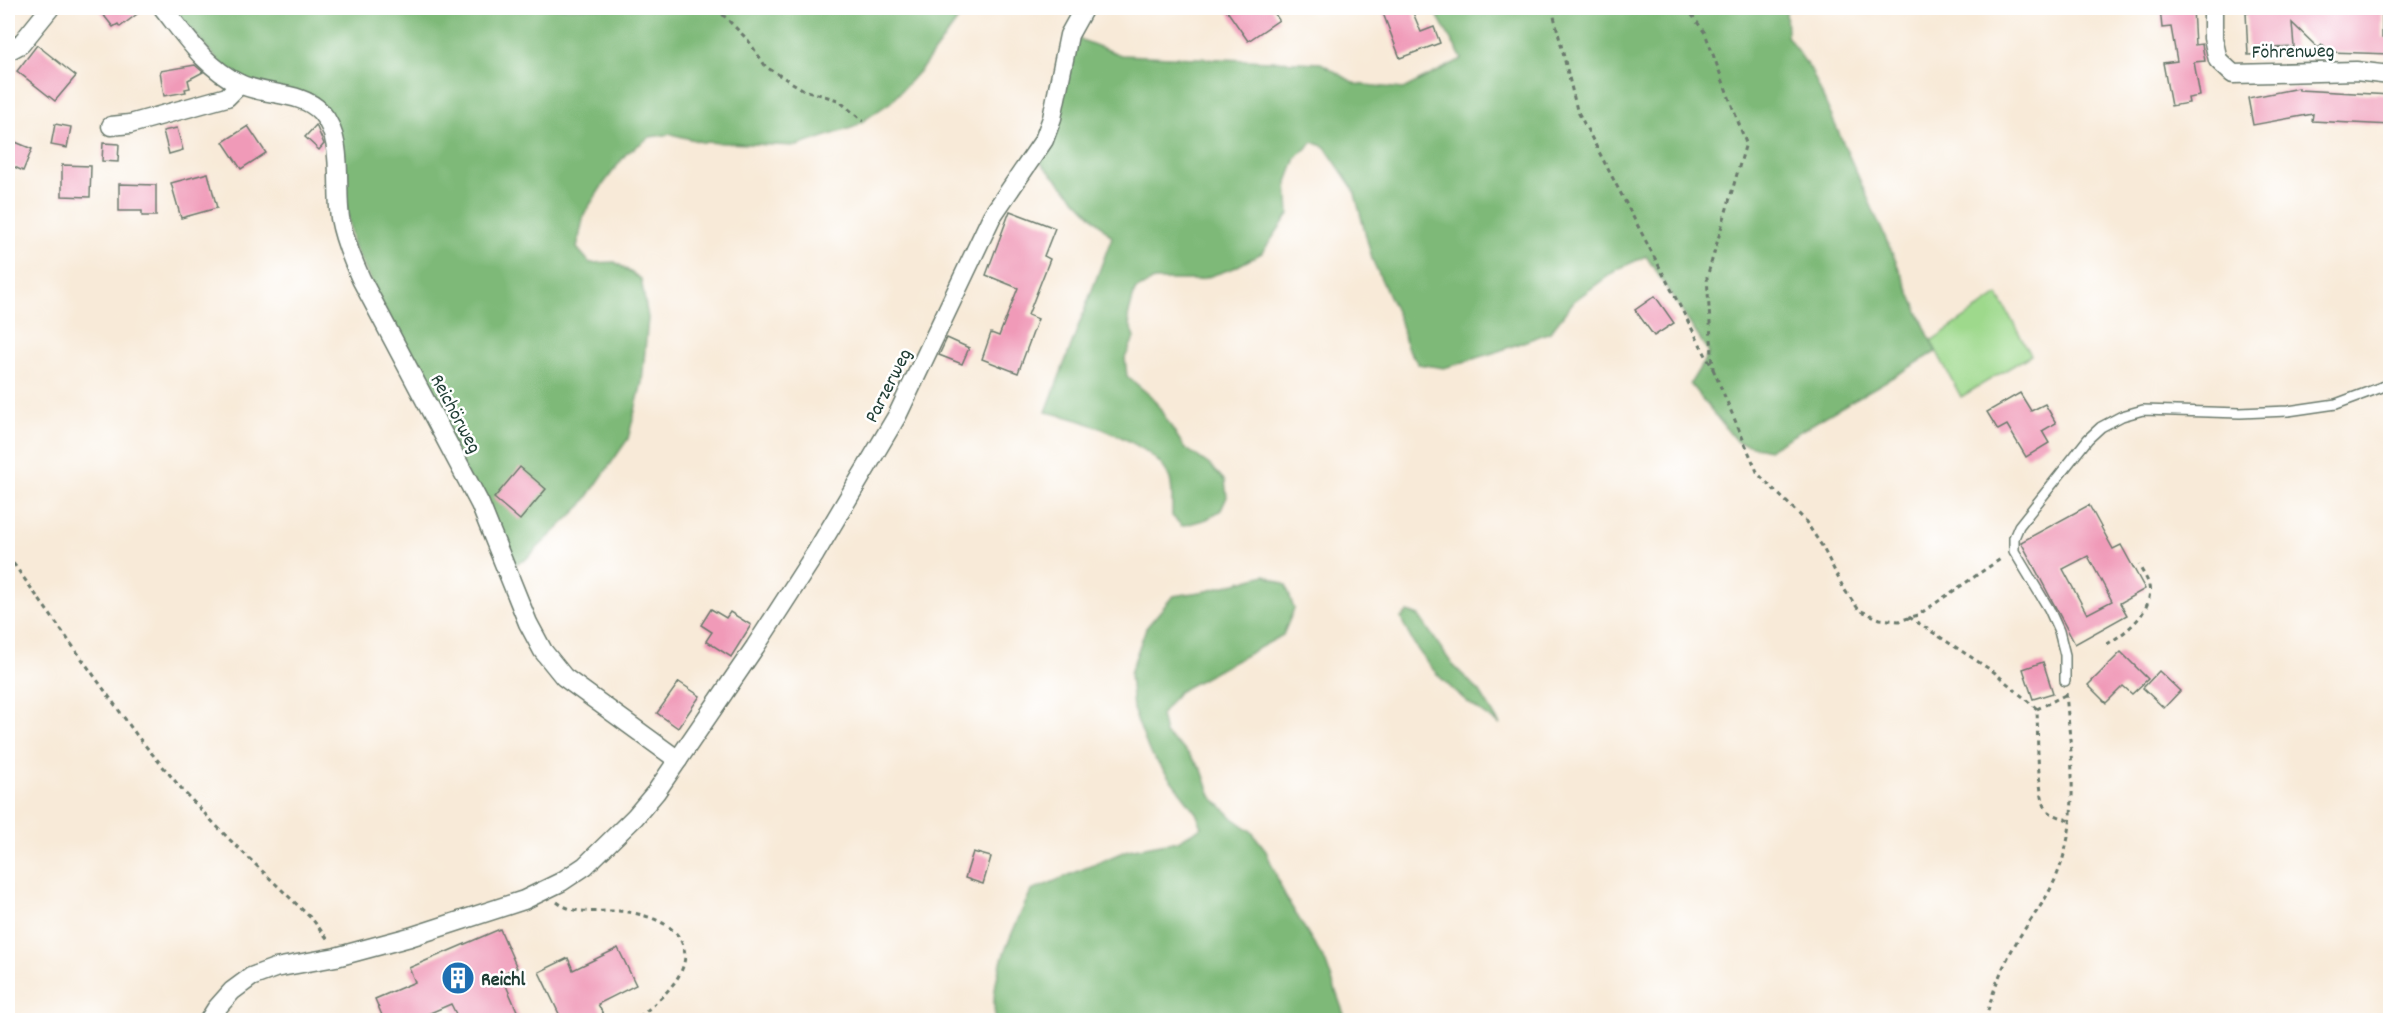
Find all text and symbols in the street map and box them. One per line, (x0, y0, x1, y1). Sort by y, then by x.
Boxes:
street label: Föhrenweg (2251, 38, 2335, 68)
street label: Parzerweg (859, 344, 920, 428)
street label: Reichörweg (422, 370, 487, 459)
building icon: Reichl (440, 960, 476, 996)
place label: Reichl (481, 967, 525, 995)

